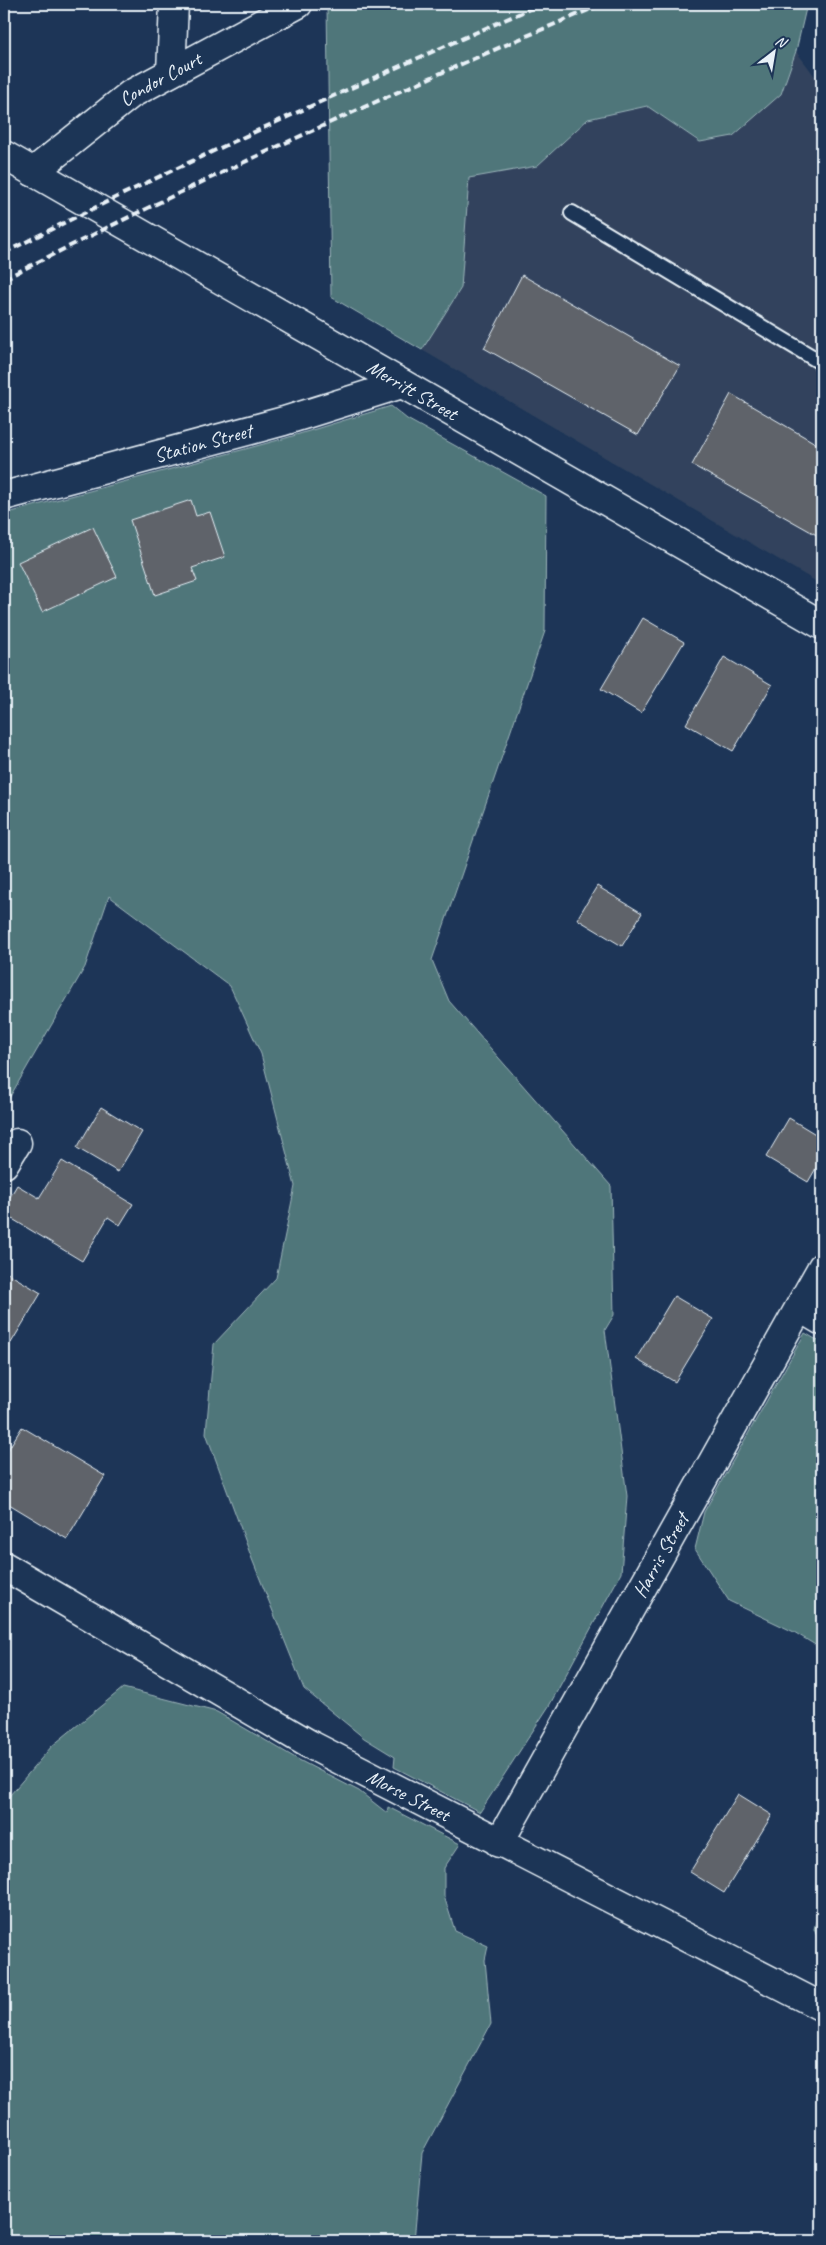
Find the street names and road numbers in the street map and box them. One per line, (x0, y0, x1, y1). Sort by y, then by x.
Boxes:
street label: Condor Court (114, 45, 208, 111)
street label: Merritt Street (363, 354, 464, 427)
street label: Station Street (151, 417, 258, 468)
street label: Harris Street (627, 1505, 696, 1602)
street label: Morse Street (363, 1763, 456, 1828)

